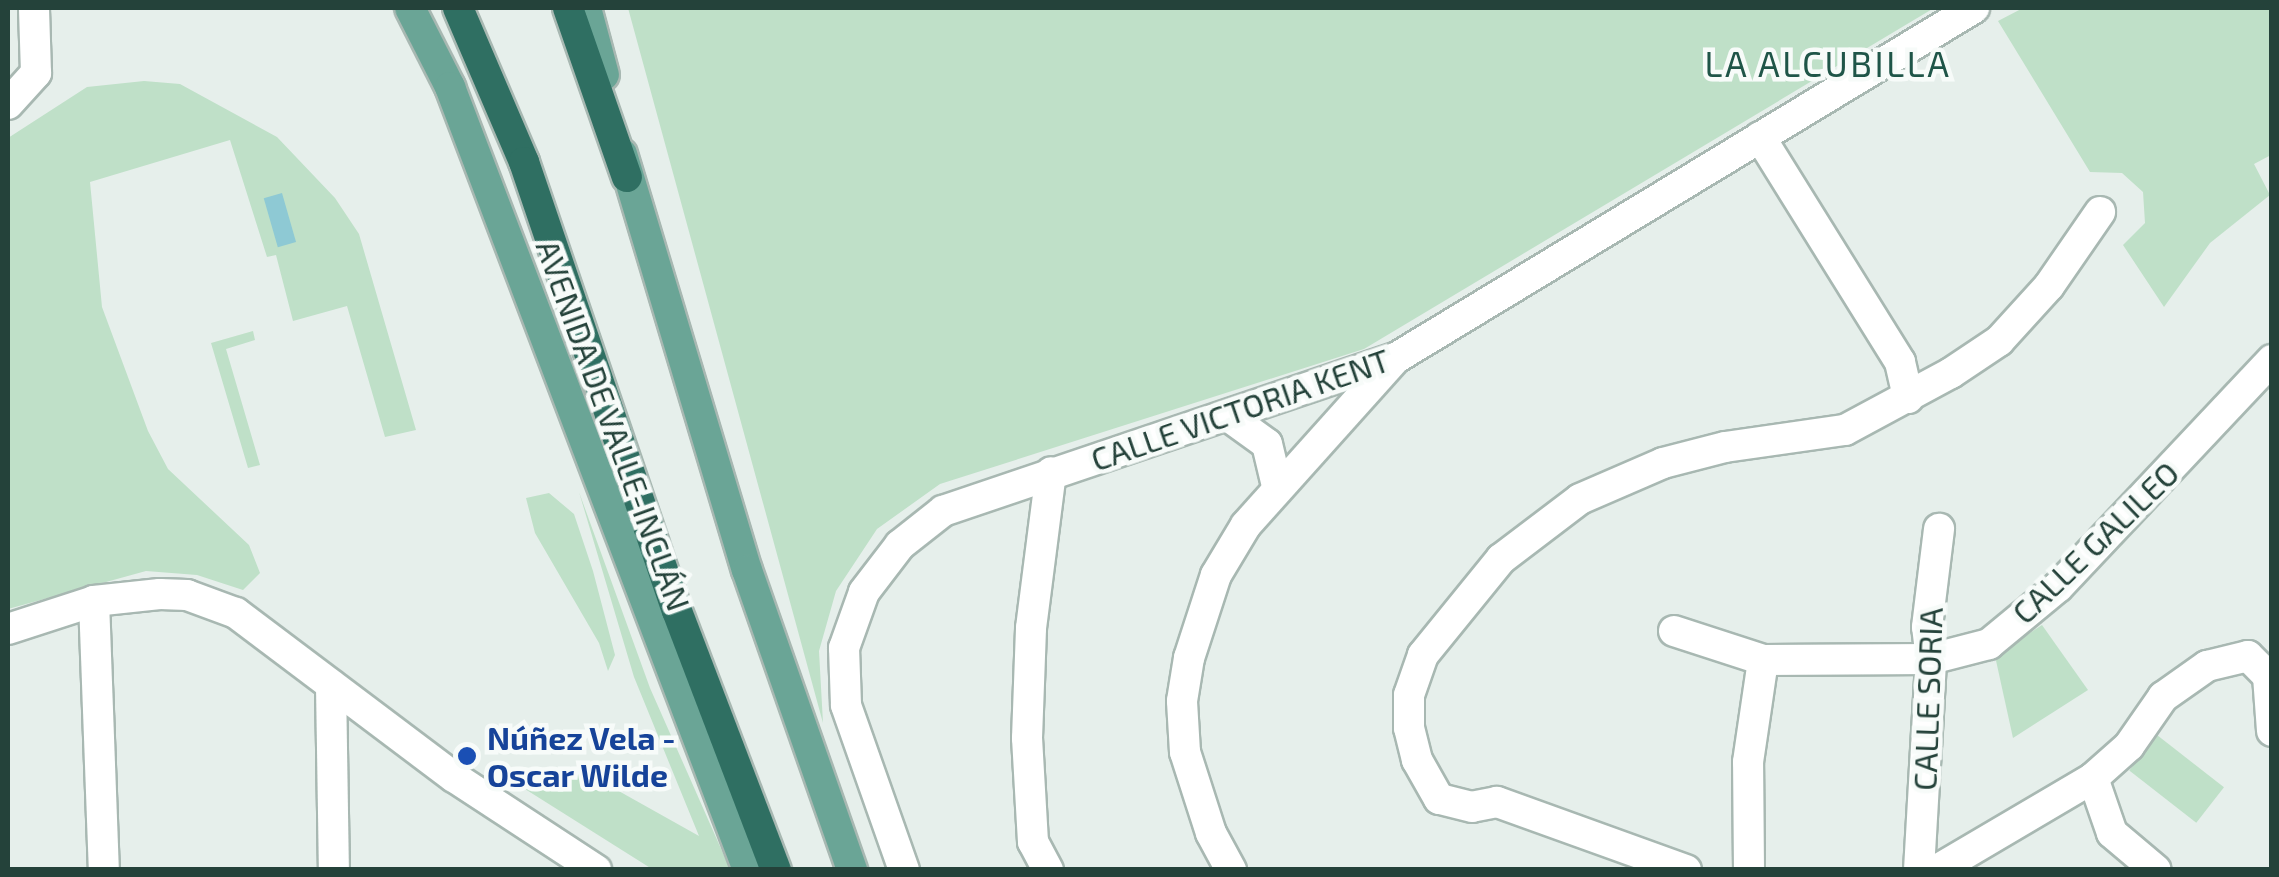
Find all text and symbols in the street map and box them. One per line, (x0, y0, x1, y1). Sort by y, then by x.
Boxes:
district label: LA ALCUBILLA (1704, 42, 1952, 84)
street label: AVENIDA DE VALLE-INCLÁN (529, 234, 699, 616)
street label: CALLE VICTORIA KENT (1085, 340, 1395, 478)
street label: CALLE GALILEO (2004, 453, 2186, 631)
street label: CALLE SORIA (1905, 607, 1949, 791)
place label: Núñez Vela - Oscar Wilde (487, 719, 676, 794)
marker: Núñez Vela - Oscar Wilde (456, 745, 478, 767)

